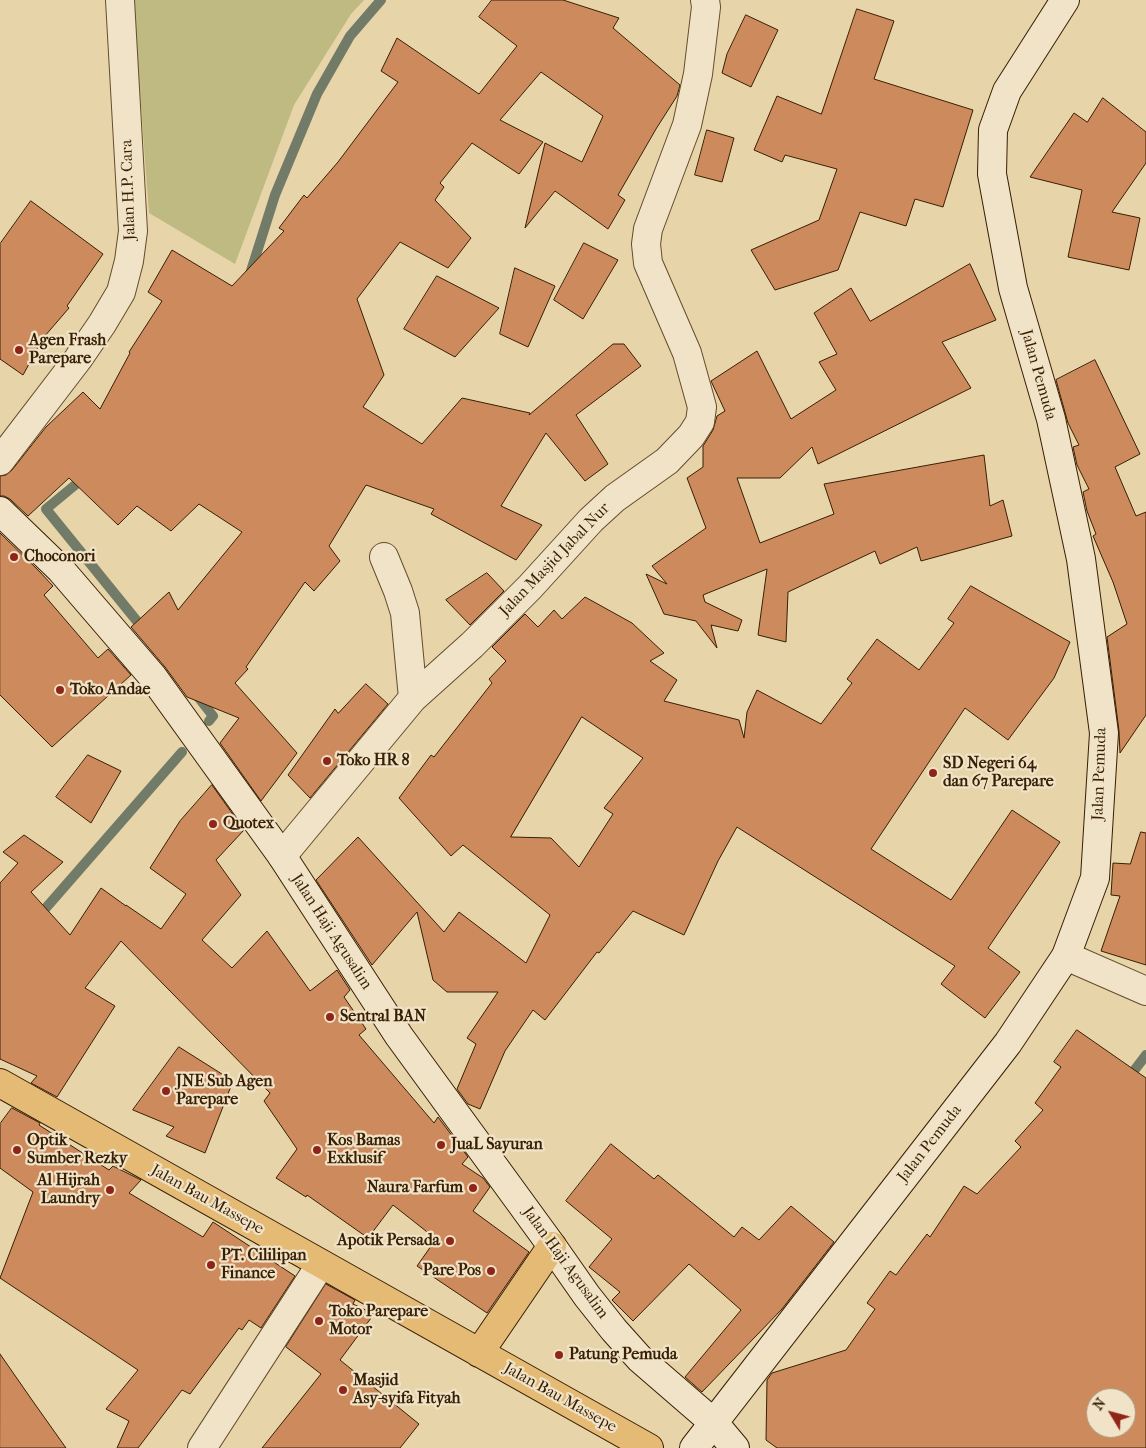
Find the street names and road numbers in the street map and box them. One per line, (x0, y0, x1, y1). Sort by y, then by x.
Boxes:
street label: Jalan H.P. Cara (118, 139, 140, 241)
street label: Jalan Pemuda (1016, 328, 1060, 422)
street label: Jalan Masjid Jabal Nur (496, 499, 614, 621)
street label: Jalan Pemuda (1089, 727, 1111, 821)
street label: Jalan Haji Agusalim (286, 871, 376, 993)
street label: Jalan Pemuda (894, 1101, 966, 1187)
street label: Jalan Bau Massepe (147, 1161, 267, 1239)
street label: Jalan Haji Agusalim (518, 1203, 612, 1323)
street label: Jalan Bau Massepe (500, 1359, 620, 1437)

